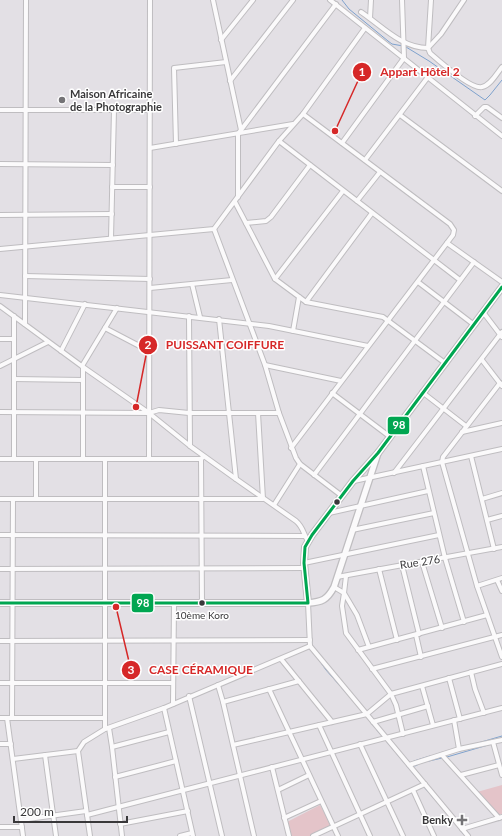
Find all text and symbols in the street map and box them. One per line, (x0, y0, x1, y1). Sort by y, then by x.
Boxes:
callout: Appart Hôtel 2 (352, 60, 468, 84)
text: 1 (359, 64, 366, 79)
text: Appart Hôtel 2 (379, 64, 460, 79)
place label: Maison Africaine de la Photographie (70, 87, 162, 113)
marker: Maison Africaine de la Photographie (57, 95, 67, 105)
callout: PUISSANT COIFFURE (138, 333, 292, 357)
text: 2 (145, 337, 152, 352)
text: PUISSANT COIFFURE (166, 337, 284, 352)
line badge: 98 (387, 416, 410, 435)
text: 98 (393, 418, 405, 431)
unlabelled marker (332, 497, 342, 507)
street label: Rue 276 (399, 552, 441, 571)
line badge: 98 (131, 593, 154, 613)
text: 98 (137, 596, 149, 609)
marker: 10ème Koro (197, 598, 207, 608)
place label: 10ème Koro (175, 609, 229, 621)
callout: CASE CÉRAMIQUE (121, 658, 261, 682)
text: 3 (128, 662, 135, 677)
text: CASE CÉRAMIQUE (149, 662, 253, 677)
scale bar (14, 798, 127, 824)
text: 200 m (20, 804, 54, 819)
place label: Benky (422, 813, 453, 826)
marker: Benky (456, 814, 468, 826)

